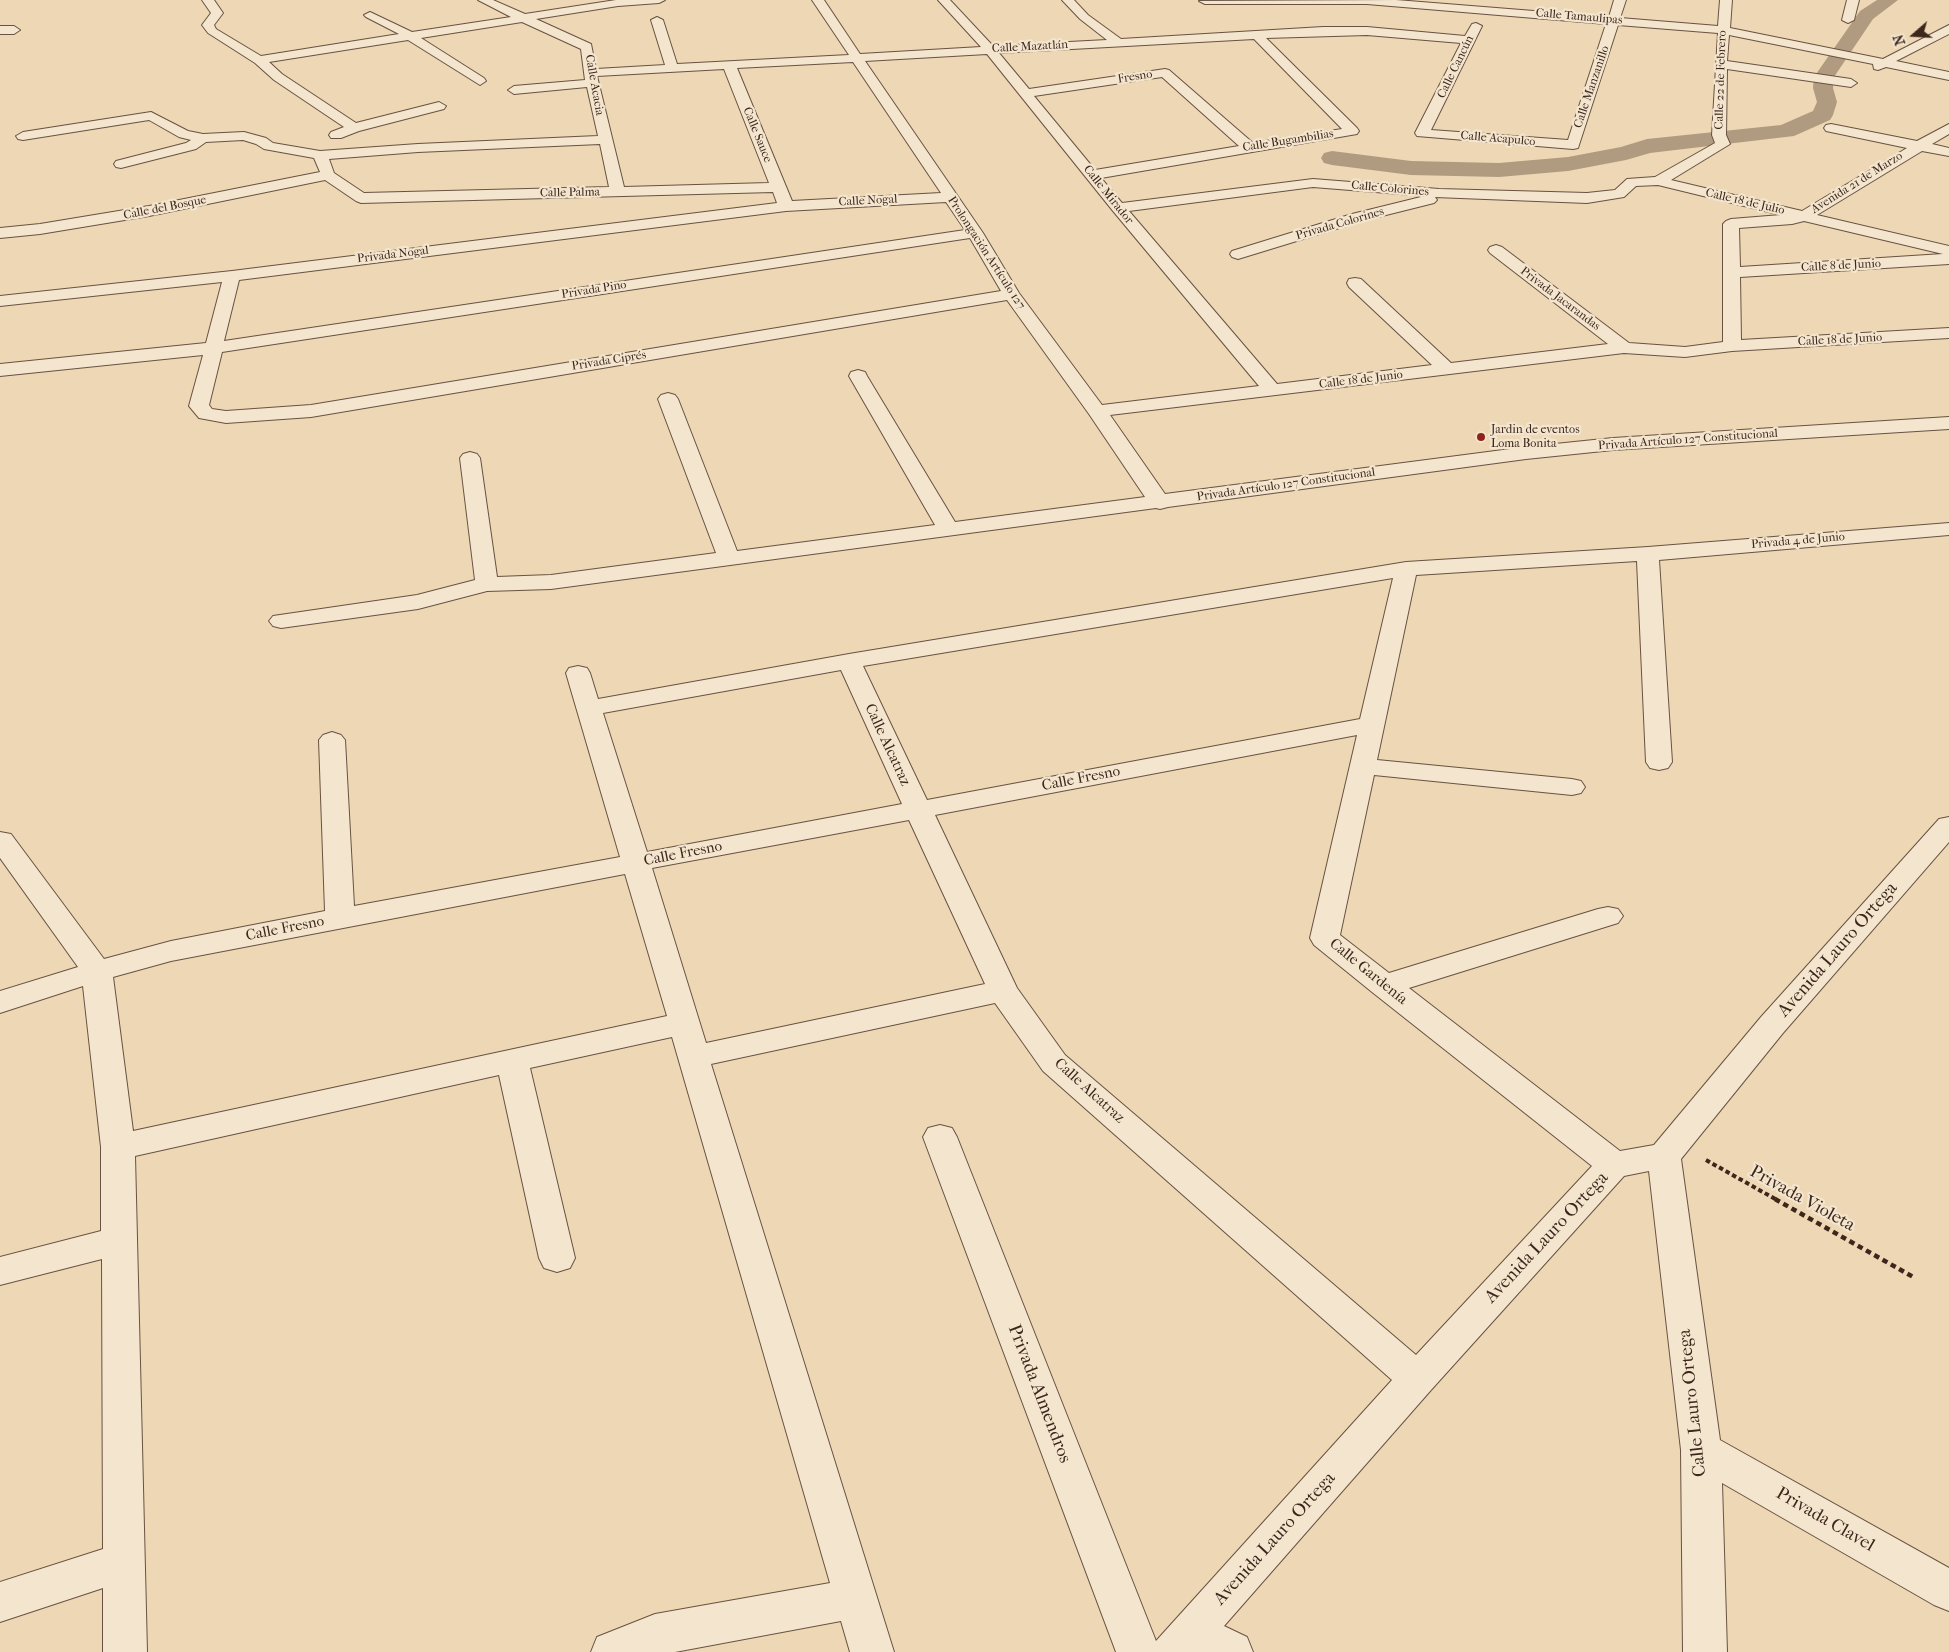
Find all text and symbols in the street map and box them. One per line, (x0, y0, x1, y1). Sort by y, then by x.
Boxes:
street label: Calle Tamaulipas (1535, 6, 1623, 28)
north arrow (1889, 10, 1939, 60)
street label: Calle 22 de Febrero (1712, 30, 1730, 130)
text: N (1890, 32, 1909, 48)
street label: Calle Cancún (1435, 33, 1477, 101)
street label: Calle Mazatlán (992, 38, 1068, 56)
street label: Calle Manzanillo (1571, 44, 1613, 130)
street label: Calle Acacia (582, 53, 606, 117)
street label: Fresno (1117, 67, 1153, 87)
street label: Calle Sauce (739, 105, 775, 165)
street label: Calle Bugambilias (1242, 127, 1334, 155)
street label: Calle Acapulco (1460, 129, 1536, 149)
street label: Avenida 21 de Marzo (1808, 149, 1906, 217)
street label: Calle Mirador (1080, 163, 1136, 227)
street label: Calle Colorines (1351, 178, 1429, 200)
street label: Calle Palma (540, 185, 600, 201)
street label: Calle 18 de Julio (1704, 186, 1786, 218)
street label: Calle Nogal (838, 192, 898, 210)
street label: Calle del Bosque (122, 193, 208, 223)
street label: Prolongación Artículo 127 (944, 194, 1028, 312)
street label: Privada Colorines (1294, 205, 1386, 243)
street label: Privada Nogal (356, 243, 430, 267)
street label: Calle 8 de Junio (1801, 257, 1881, 275)
street label: Privada Jacarandas (1517, 264, 1603, 334)
street label: Privada Pino (560, 278, 628, 302)
street label: Calle 18 de Junio (1798, 331, 1882, 349)
street label: Privada Ciprés (571, 348, 647, 374)
street label: Calle 18 de Junio (1318, 368, 1404, 392)
place label: Jardin de eventos Loma Bonita (1491, 423, 1580, 451)
street label: Privada Artículo 127 Constitucional (1598, 427, 1778, 453)
marker: Jardin de eventos Loma Bonita (1475, 431, 1487, 443)
street label: Privada Artículo 127 Constitucional (1196, 465, 1376, 505)
street label: Privada 4 de Junio (1751, 530, 1845, 552)
street label: Calle Alcatraz (860, 701, 914, 789)
street label: Calle Fresno (1040, 763, 1122, 795)
street label: Calle Fresno (642, 838, 724, 870)
street label: Avenida Lauro Ortega (1774, 878, 1902, 1022)
street label: Calle Fresno (244, 913, 326, 945)
street label: Calle Gardenía (1325, 935, 1411, 1009)
street label: Calle Alcatraz (1050, 1055, 1128, 1127)
street label: Privada Violeta (1746, 1161, 1858, 1237)
street label: Avenida Lauro Ortega (1481, 1168, 1613, 1308)
street label: Privada Almendros (1003, 1322, 1075, 1466)
street label: Calle Lauro Ortega (1675, 1328, 1711, 1478)
street label: Avenida Lauro Ortega (1210, 1468, 1340, 1610)
street label: Privada Clavel (1772, 1483, 1878, 1557)

